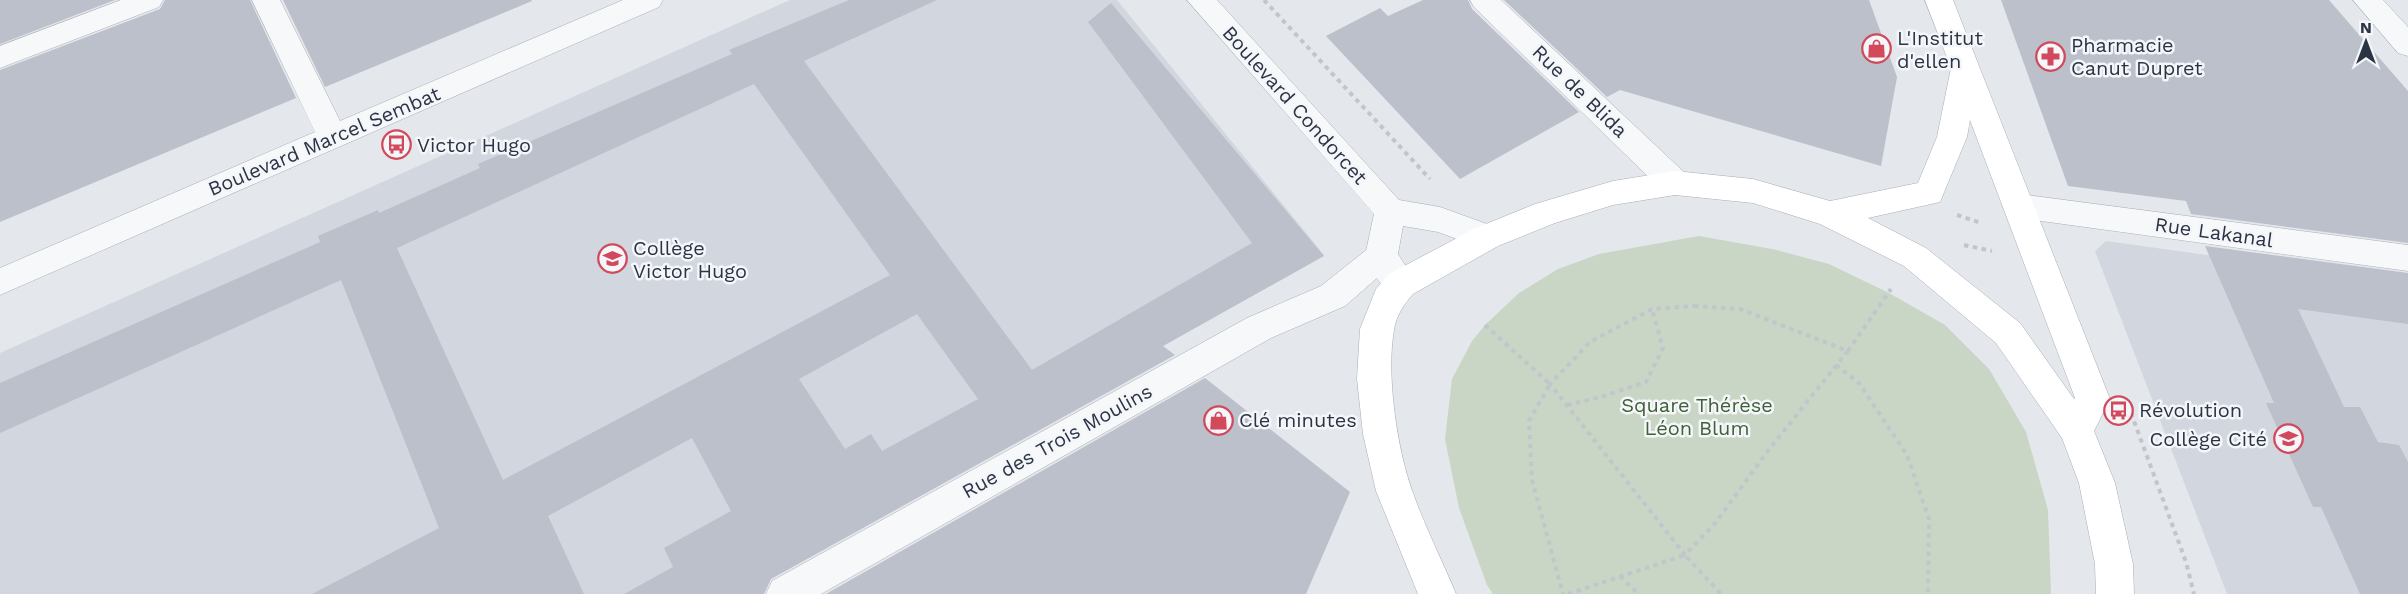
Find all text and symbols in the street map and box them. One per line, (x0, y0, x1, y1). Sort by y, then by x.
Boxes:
north arrow (2336, 12, 2396, 72)
text: N (2360, 18, 2372, 37)
street label: Boulevard Condorcet (1218, 21, 1373, 190)
place label: L'Institut d'ellen (1897, 26, 1983, 73)
shop icon: L'Institut d'ellen (1860, 33, 1892, 65)
place label: Pharmacie Canut Dupret (2071, 33, 2203, 80)
street label: Rue de Blida (1527, 40, 1633, 142)
pharmacy icon: Pharmacie Canut Dupret (2034, 40, 2066, 72)
street label: Boulevard Marcel Sembat (204, 81, 444, 201)
bus stop icon: Victor Hugo (380, 129, 412, 161)
place label: Victor Hugo (417, 133, 531, 157)
street label: Rue Lakanal (2153, 212, 2275, 252)
place label: Collège Victor Hugo (633, 236, 747, 283)
school or university icon: Collège Victor Hugo (596, 243, 628, 275)
street label: Rue des Trois Moulins (958, 379, 1156, 503)
park label: Square Thérèse Léon Blum (1621, 393, 1773, 440)
bus stop icon: Révolution (2102, 394, 2134, 426)
place label: Révolution (2139, 398, 2242, 422)
shop icon: Clé minutes (1202, 404, 1234, 436)
place label: Clé minutes (1239, 408, 1357, 432)
school or university icon: Collège Cité (2272, 423, 2304, 455)
place label: Collège Cité (2150, 427, 2267, 451)

